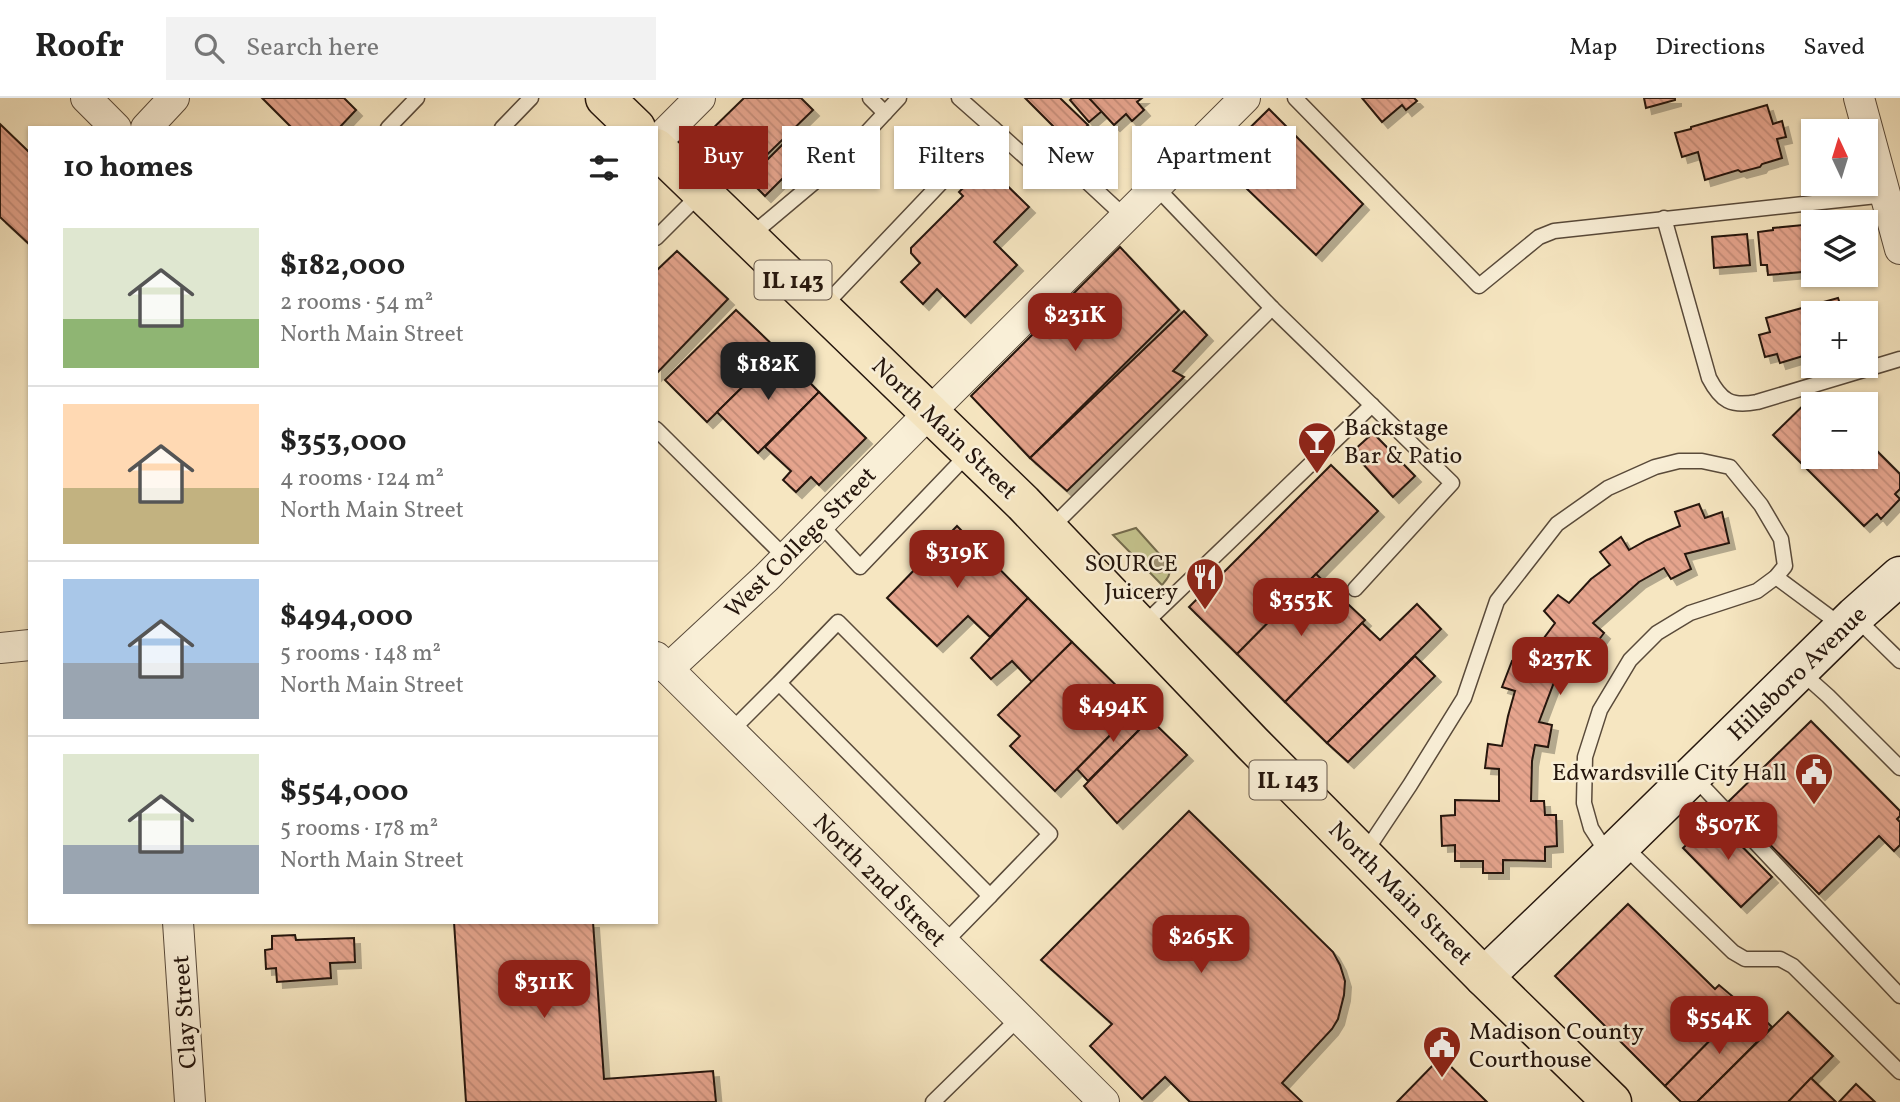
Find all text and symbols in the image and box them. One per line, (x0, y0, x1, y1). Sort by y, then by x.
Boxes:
search box (166, 17, 656, 80)
text: Roofr (35, 25, 124, 71)
icon: search (190, 29, 228, 67)
text: Search here (246, 30, 379, 66)
text: Map (1569, 31, 1617, 65)
text: Directions (1655, 31, 1765, 65)
text: Saved (1803, 31, 1865, 65)
north arrow (1801, 119, 1878, 196)
map controls (1801, 119, 1878, 469)
chip: Buy (679, 126, 768, 189)
chip: Rent (782, 126, 880, 189)
chip: Filters (894, 126, 1009, 189)
chip: New (1023, 126, 1118, 189)
chip: Apartment (1132, 126, 1296, 189)
text: 10 homes (63, 147, 193, 189)
icon: filters (585, 149, 623, 187)
button: layers (1801, 210, 1878, 287)
text: $182,000 (280, 245, 405, 287)
icon: home (119, 256, 203, 340)
road number: IL 143 (754, 260, 832, 300)
text: 2 rooms · 54 m² (280, 287, 433, 319)
pin: $231K (1026, 294, 1124, 353)
text: $231K (1044, 300, 1106, 332)
button: + (1801, 301, 1878, 378)
text: North Main Street (280, 319, 464, 351)
pin: $182K (719, 342, 817, 402)
text: $182K (737, 349, 800, 381)
street label: North Main Street (863, 351, 1024, 508)
button: − (1801, 392, 1878, 469)
place label: Backstage Bar & Patio (1344, 412, 1462, 474)
bar icon: Backstage Bar & Patio (1296, 420, 1338, 475)
text: $353,000 (280, 421, 406, 463)
icon: home (119, 432, 203, 516)
street label: West College Street (718, 460, 885, 627)
text: 4 rooms · 124 m² (280, 463, 444, 495)
text: North Main Street (280, 495, 464, 527)
pin: $319K (908, 531, 1006, 590)
text: $319K (925, 537, 989, 569)
place label: SOURCE Juicery (1084, 548, 1178, 610)
restaurant icon: SOURCE Juicery (1184, 556, 1226, 611)
pin: $353K (1252, 578, 1350, 638)
text: $353K (1269, 585, 1333, 617)
text: $494,000 (280, 596, 413, 638)
street label: Hillsboro Avenue (1721, 599, 1876, 750)
icon: home (119, 607, 203, 691)
text: 5 rooms · 148 m² (280, 638, 441, 670)
pin: $237K (1511, 638, 1609, 697)
text: $237K (1528, 644, 1592, 676)
text: North Main Street (280, 670, 464, 702)
pin: $494K (1064, 684, 1162, 744)
text: $494K (1078, 691, 1148, 723)
public building icon: Edwardsville City Hall (1793, 751, 1835, 806)
place label: Edwardsville City Hall (1552, 757, 1787, 791)
road number: IL 143 (1250, 760, 1326, 800)
text: $554,000 (280, 771, 408, 813)
icon: home (119, 782, 203, 866)
pin: $507K (1679, 802, 1777, 862)
street label: North 2nd Street (804, 807, 953, 956)
text: $507K (1695, 809, 1761, 841)
text: 5 rooms · 178 m² (280, 813, 438, 845)
street label: North Main Street (1320, 815, 1479, 974)
text: North Main Street (280, 845, 464, 877)
pin: $265K (1152, 916, 1250, 975)
text: $265K (1168, 922, 1234, 954)
street label: Clay Street (165, 954, 207, 1070)
pin: $311K (495, 960, 593, 1020)
text: $311K (514, 967, 574, 999)
pin: $554K (1670, 996, 1768, 1056)
text: $554K (1686, 1003, 1752, 1035)
place label: Madison County Courthouse (1469, 1016, 1644, 1078)
public building icon: Madison County Courthouse (1421, 1024, 1463, 1079)

